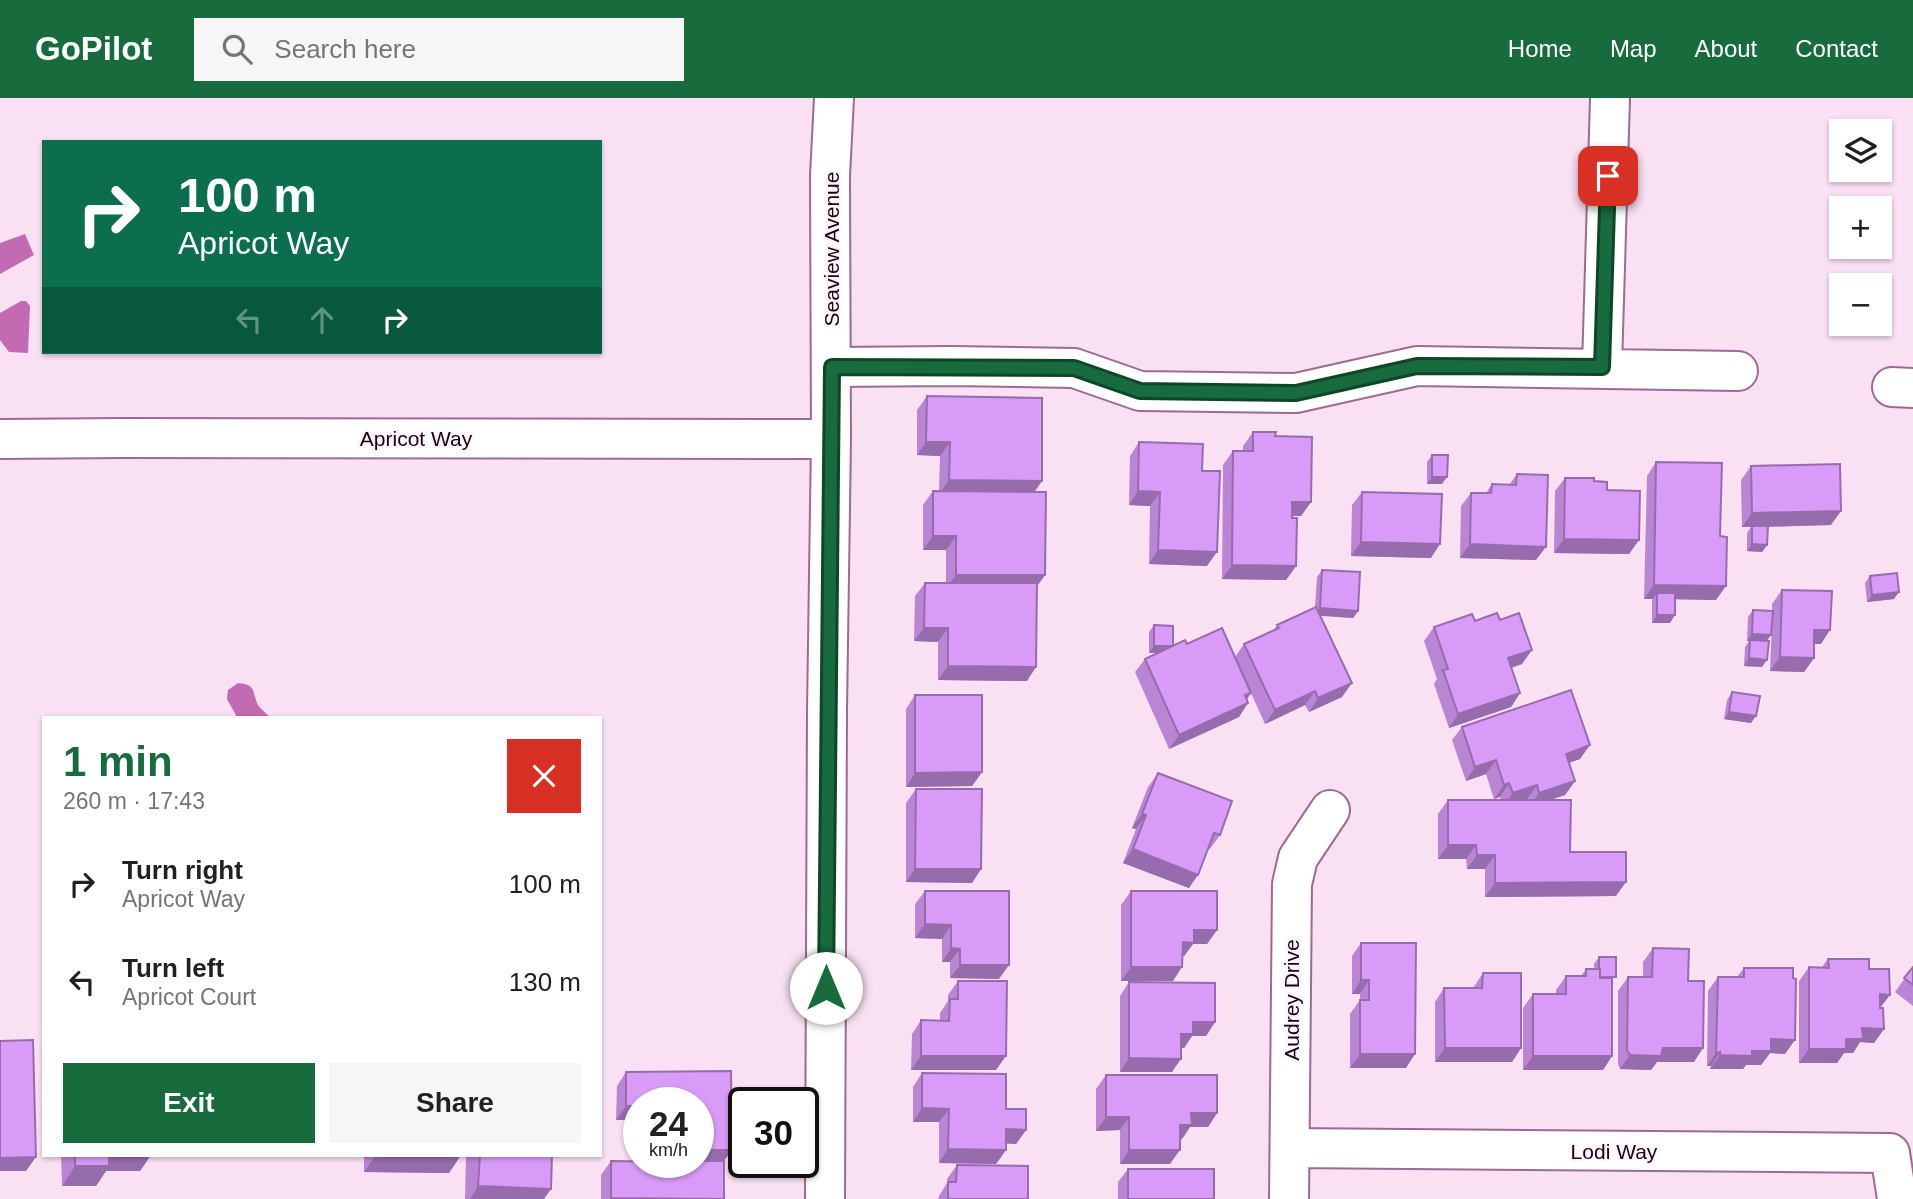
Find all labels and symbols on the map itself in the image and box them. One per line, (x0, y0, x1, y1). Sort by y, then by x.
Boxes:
pin (1578, 146, 1638, 206)
street label: Seaview Avenue (820, 172, 843, 326)
street label: Apricot Way (360, 427, 473, 450)
street label: Audrey Drive (1280, 939, 1303, 1061)
position arrow (789, 951, 863, 1025)
speed limit sign: 30 (728, 1087, 819, 1178)
street label: Lodi Way (1571, 1140, 1658, 1163)

